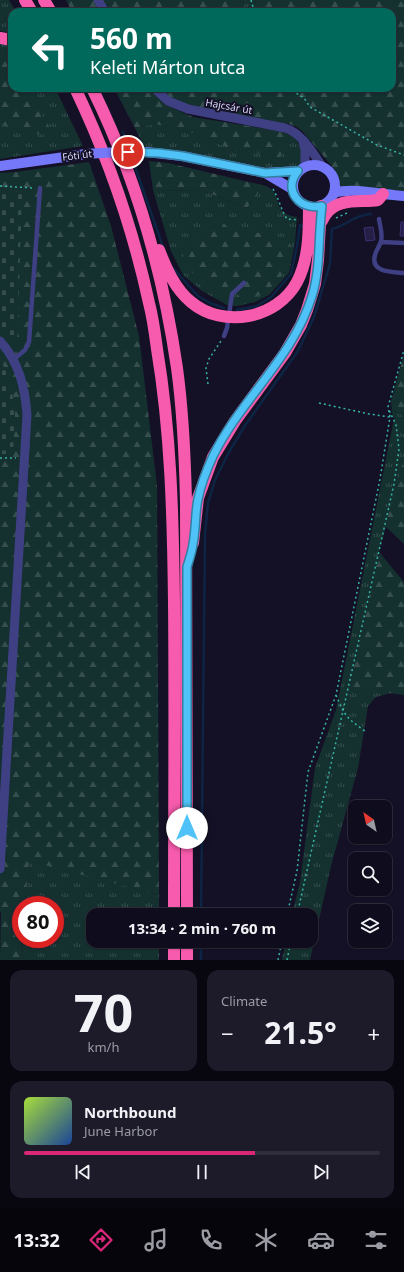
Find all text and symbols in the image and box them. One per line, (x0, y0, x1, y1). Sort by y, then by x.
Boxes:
text: 560 m (90, 19, 173, 57)
icon: left (24, 24, 76, 76)
text: Keleti Márton utca (90, 55, 245, 79)
street label: Hajcsár út (204, 95, 254, 117)
pin (111, 135, 145, 169)
icon: arrive (117, 141, 139, 163)
street label: Fóti út (61, 146, 93, 164)
north arrow (348, 800, 392, 844)
map controls (348, 800, 392, 948)
position arrow (166, 807, 208, 849)
button: search (348, 852, 392, 896)
speed limit sign: 80 (12, 896, 64, 948)
button: layers (348, 904, 392, 948)
text: 13:34 · 2 min · 760 m (128, 918, 276, 938)
text: 70 (74, 976, 133, 1047)
text: Climate (221, 992, 267, 1010)
text: 21.5° (264, 1012, 337, 1053)
text: − (221, 1018, 234, 1048)
text: + (367, 1018, 380, 1048)
text: km/h (88, 1038, 119, 1056)
text: Northbound (84, 1102, 176, 1122)
text: June Harbor (84, 1122, 158, 1140)
icon: previous (72, 1161, 94, 1183)
icon: pause (191, 1161, 213, 1183)
icon: next (310, 1161, 332, 1183)
icon: directions (87, 1226, 115, 1254)
icon: music (142, 1226, 170, 1254)
icon: phone (197, 1226, 225, 1254)
icon: climate (252, 1226, 280, 1254)
icon: car (307, 1226, 335, 1254)
icon: filters (362, 1226, 390, 1254)
text: 13:32 (14, 1228, 60, 1252)

